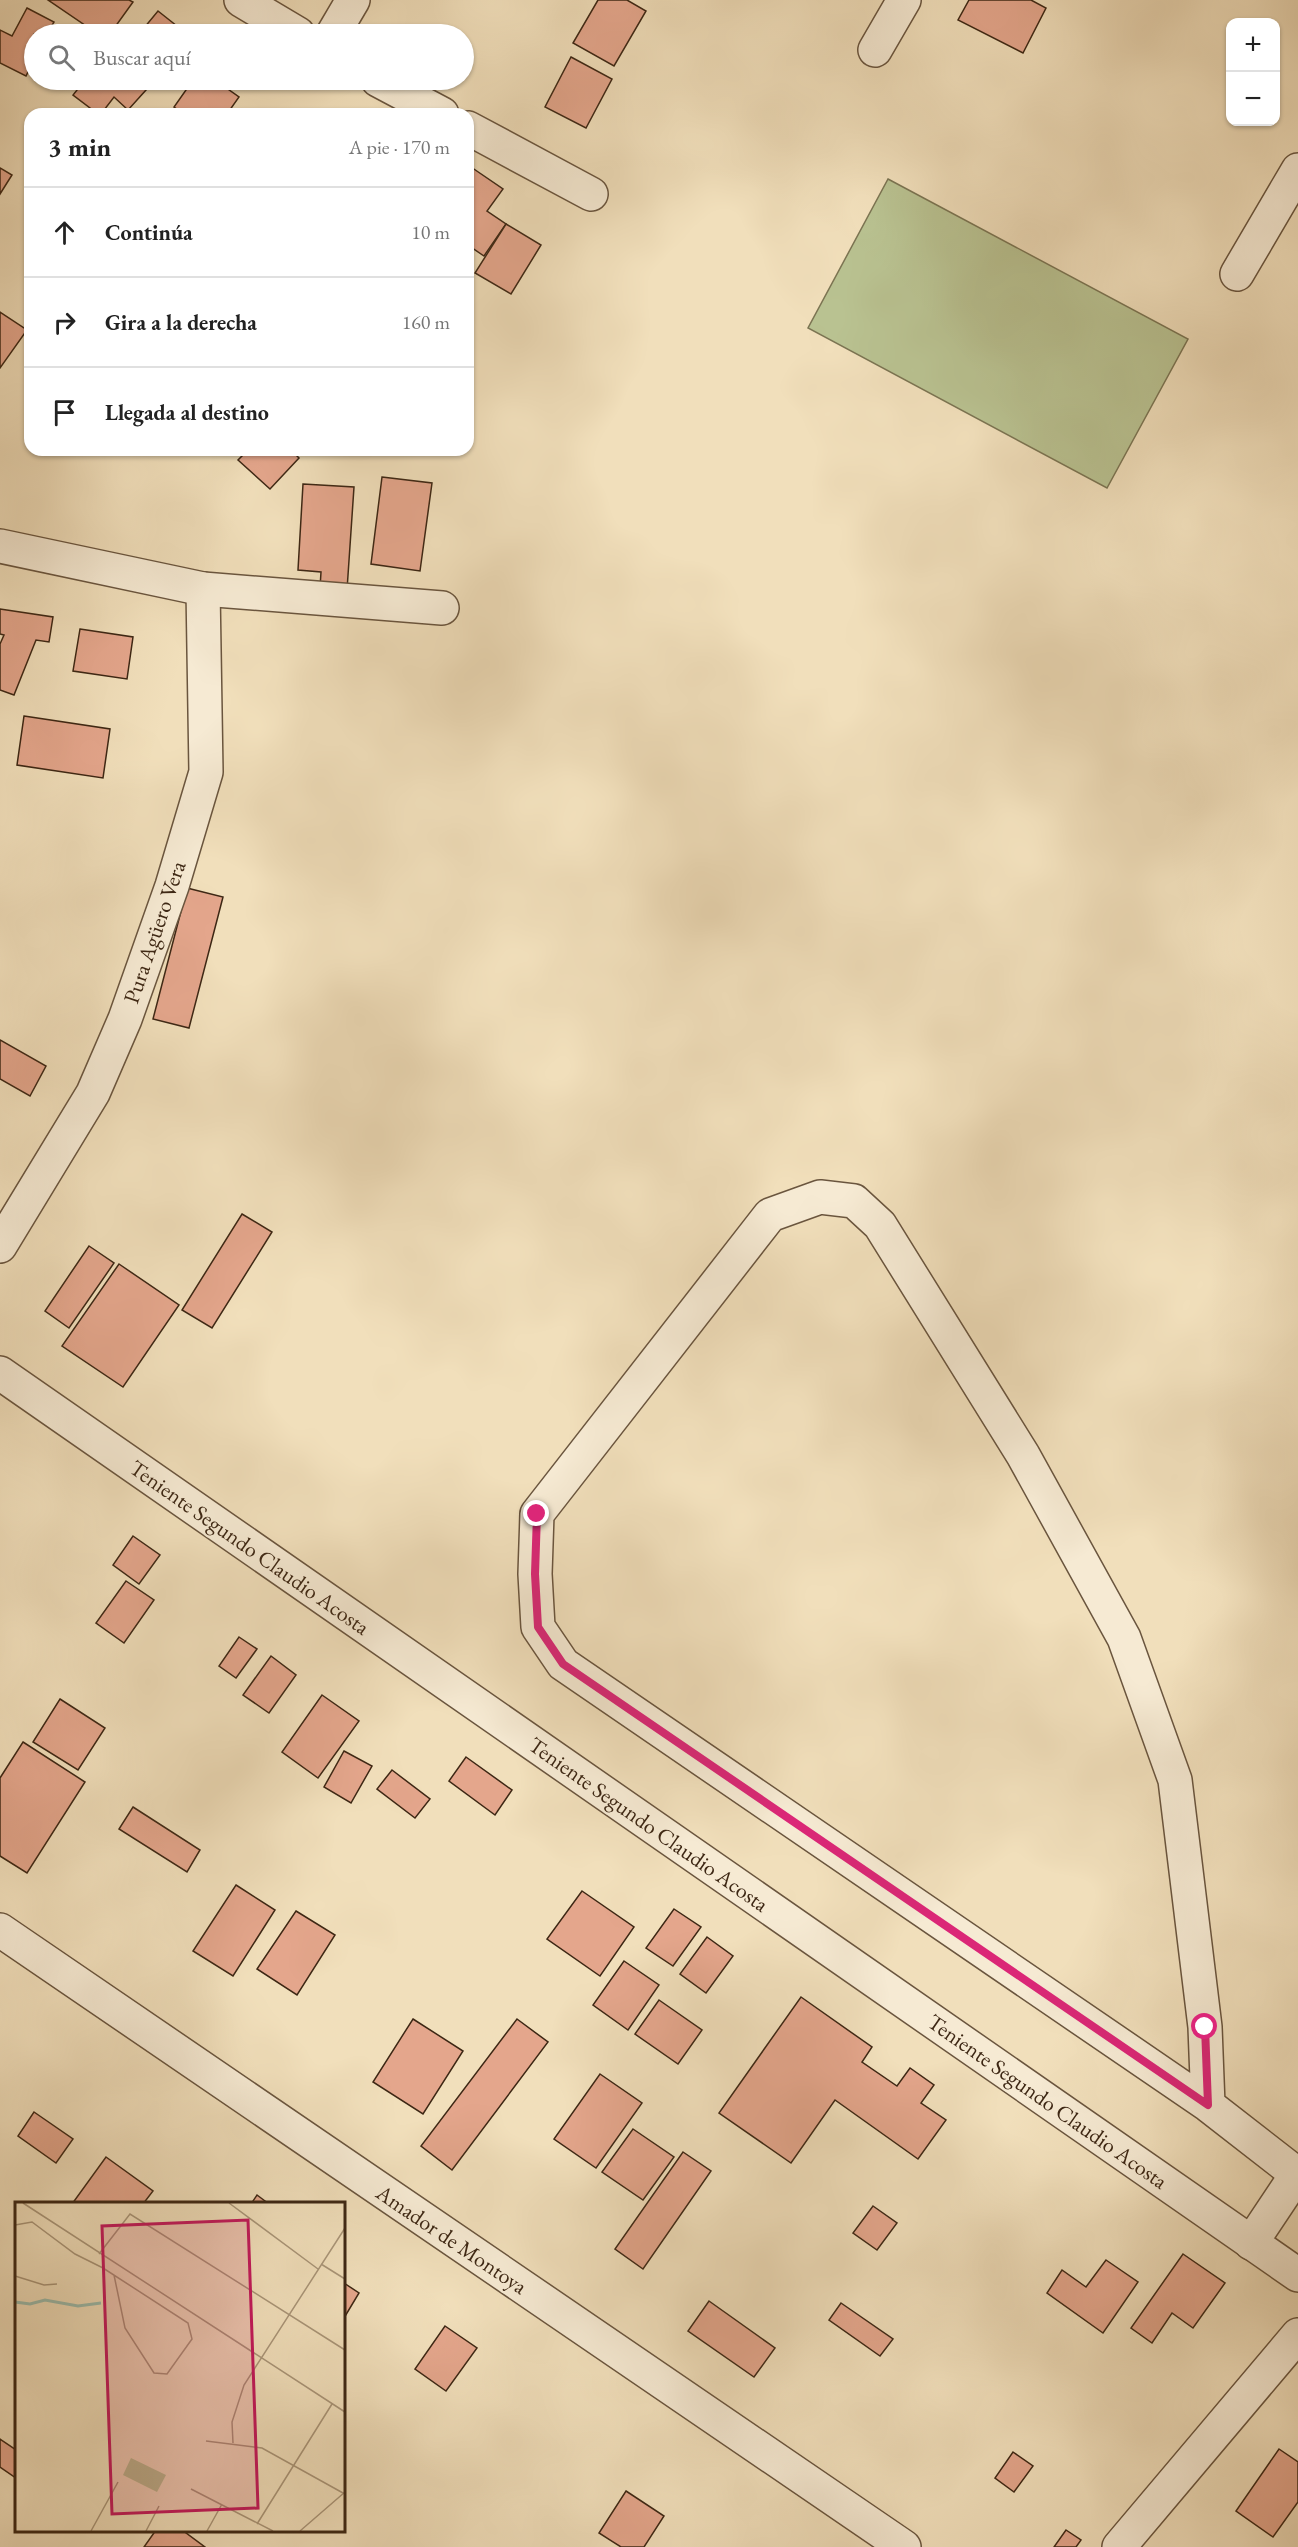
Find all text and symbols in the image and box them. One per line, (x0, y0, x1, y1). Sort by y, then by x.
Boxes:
map controls (1226, 18, 1280, 126)
button: + (1226, 18, 1280, 72)
search box (24, 24, 474, 90)
icon: search (45, 41, 78, 74)
text: Buscar aquí (93, 43, 191, 72)
button: − (1226, 72, 1280, 126)
text: 3 min (48, 130, 111, 164)
text: A pie · 170 m (349, 134, 450, 160)
icon: ahead (48, 216, 81, 249)
text: Continúa (105, 218, 193, 247)
text: 10 m (411, 219, 450, 245)
icon: right (48, 306, 81, 339)
text: Gira a la derecha (105, 308, 257, 337)
text: 160 m (402, 309, 450, 335)
icon: arrive (48, 396, 81, 429)
text: Llegada al destino (105, 398, 269, 427)
street label: Pura Agüero Vera (116, 857, 193, 1007)
street label: Teniente Segundo Claudio Acosta (124, 1453, 376, 1642)
route end (523, 1500, 549, 1526)
street label: Teniente Segundo Claudio Acosta (523, 1730, 775, 1919)
street label: Teniente Segundo Claudio Acosta (922, 2007, 1174, 2196)
route start (1191, 2013, 1217, 2039)
street label: Amador de Montoya (370, 2178, 533, 2301)
inset map (15, 2202, 345, 2532)

